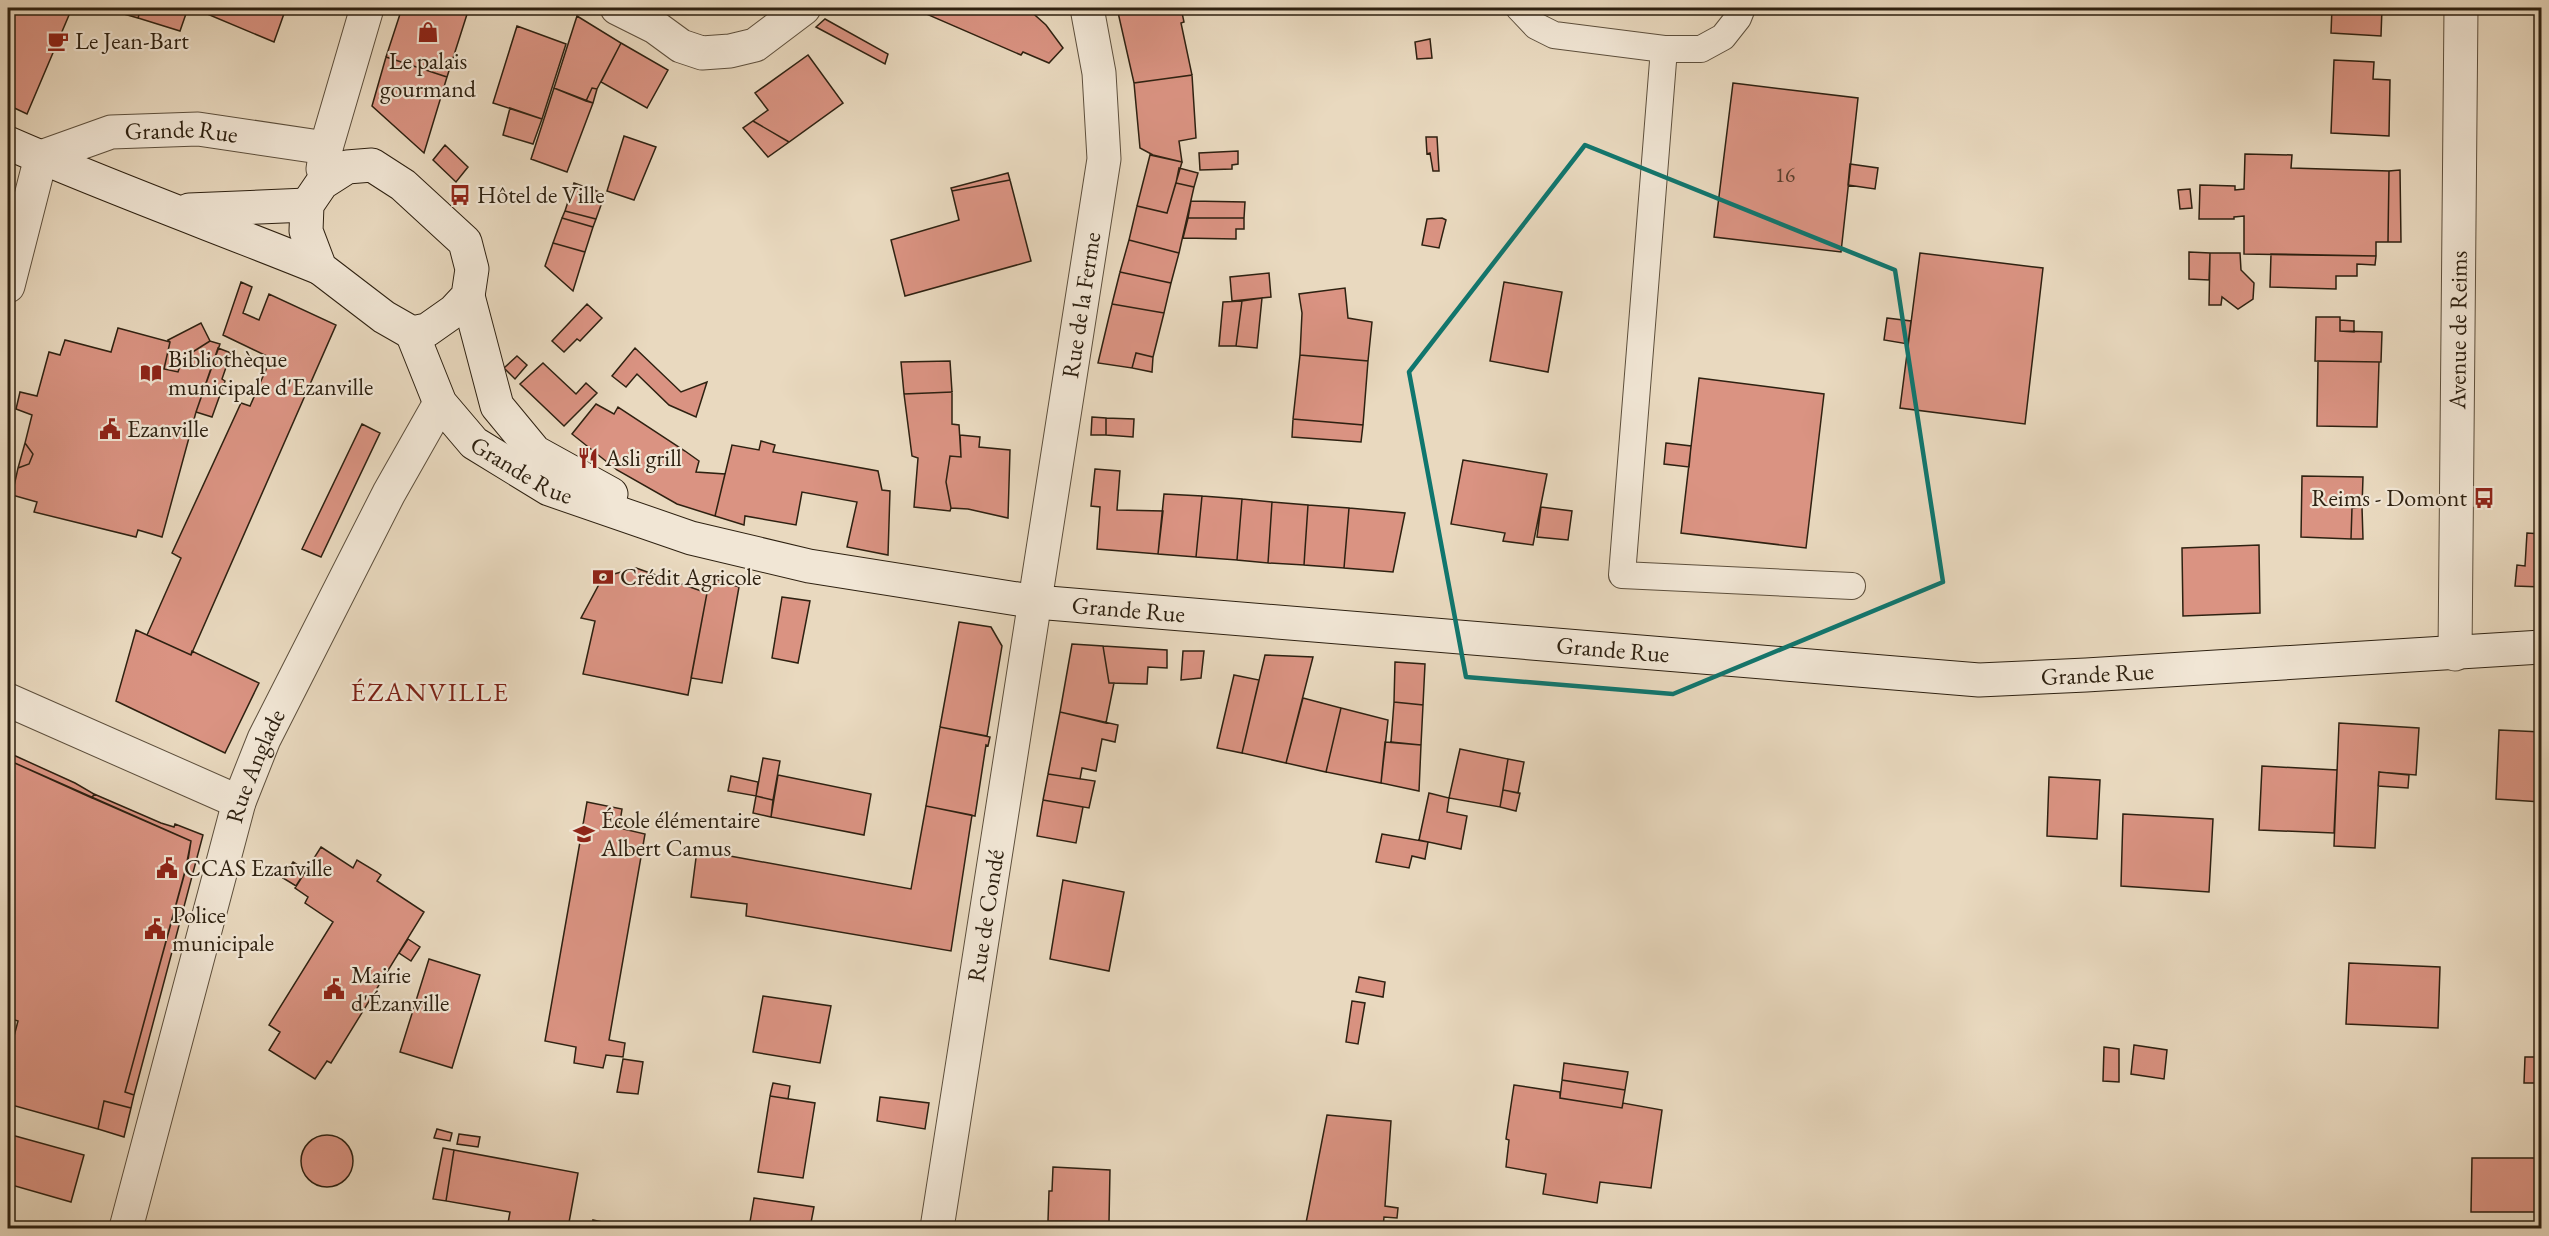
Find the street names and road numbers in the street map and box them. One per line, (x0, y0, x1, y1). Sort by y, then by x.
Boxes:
street label: Grande Rue (124, 113, 240, 150)
street label: Rue de la Ferme (1054, 230, 1107, 380)
street label: Avenue de Reims (2441, 250, 2474, 411)
street label: Grande Rue (465, 429, 577, 511)
street label: Grande Rue (1071, 589, 1186, 629)
street label: Grande Rue (1555, 629, 1671, 669)
street label: Grande Rue (2040, 655, 2155, 692)
street label: Rue Anglade (218, 703, 292, 826)
street label: Rue de Condé (960, 847, 1011, 984)

